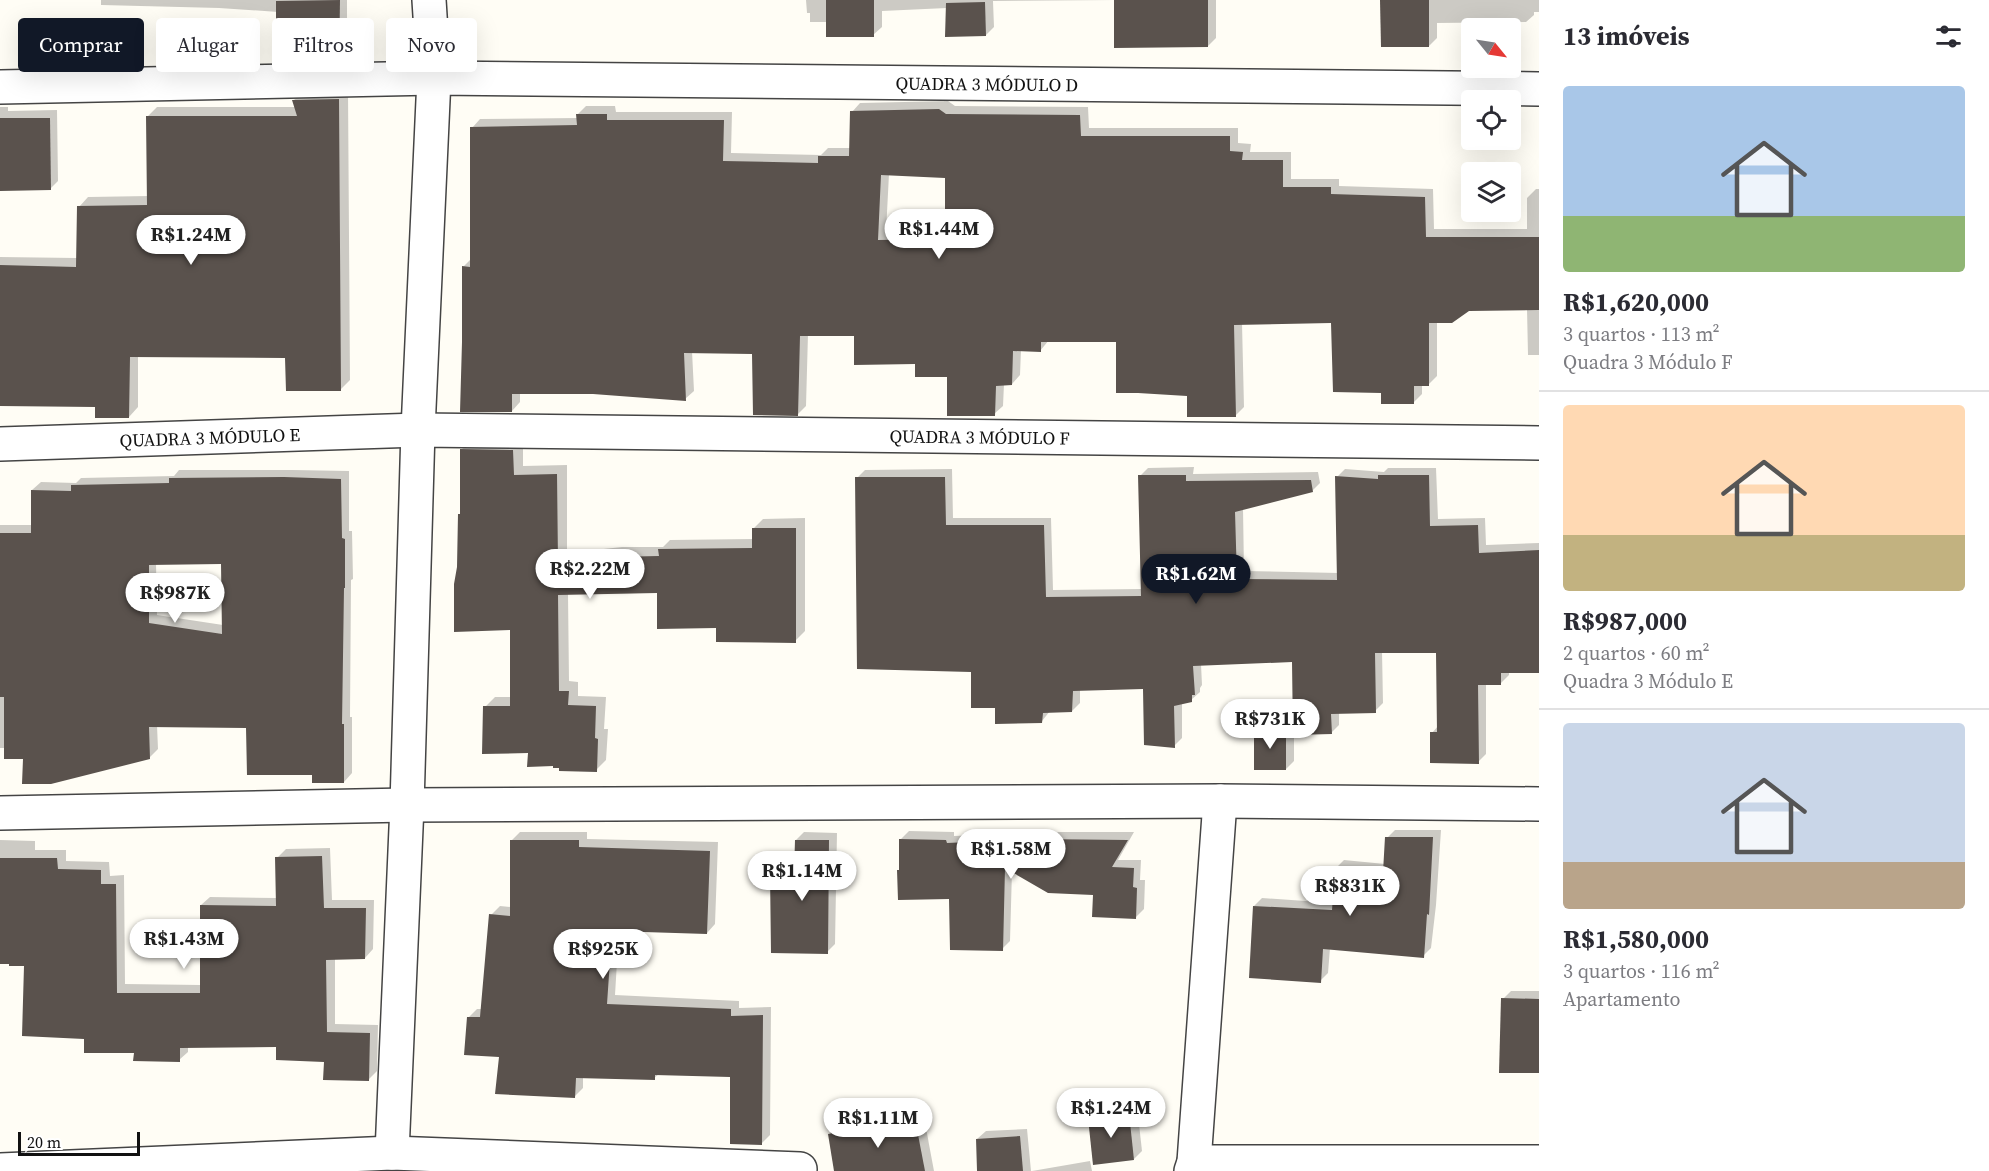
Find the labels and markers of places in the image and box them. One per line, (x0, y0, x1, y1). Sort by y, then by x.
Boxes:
pin: R$1.44M (884, 209, 994, 260)
pin: R$1.24M (136, 215, 246, 266)
pin: R$2.22M (535, 549, 645, 600)
pin: R$1.62M (1141, 554, 1251, 605)
pin: R$987K (126, 573, 224, 624)
pin: R$731K (1221, 699, 1319, 750)
pin: R$1.58M (956, 829, 1066, 880)
pin: R$1.14M (747, 851, 857, 902)
pin: R$831K (1301, 866, 1399, 917)
pin: R$1.43M (129, 919, 239, 970)
pin: R$925K (554, 929, 652, 980)
pin: R$1.24M (1056, 1088, 1166, 1139)
pin: R$1.11M (823, 1098, 933, 1149)

